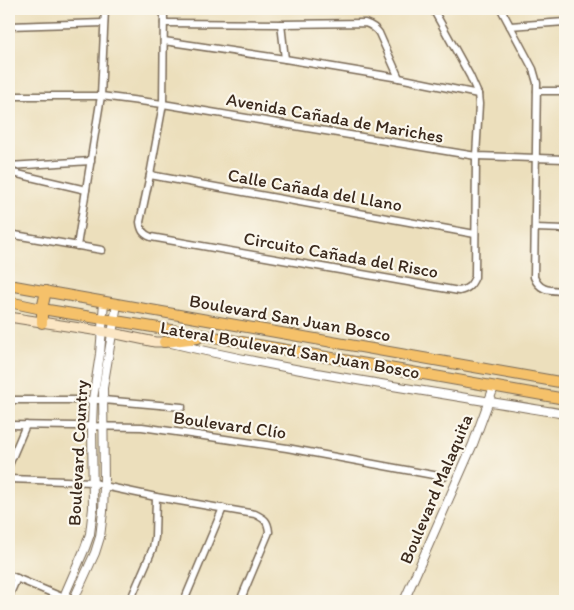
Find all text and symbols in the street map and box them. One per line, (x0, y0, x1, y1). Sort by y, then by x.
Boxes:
street label: Avenida Cañada de Mariches (225, 88, 445, 148)
street label: Calle Cañada del Llano (226, 164, 404, 216)
street label: Circuito Cañada del Risco (242, 227, 440, 283)
street label: Boulevard San Juan Bosco (188, 289, 392, 347)
street label: Lateral Boulevard San Juan Bosco (159, 316, 421, 384)
street label: Boulevard Country (63, 379, 93, 526)
street label: Boulevard Clío (172, 406, 288, 444)
street label: Boulevard Malaquita (394, 410, 478, 567)

